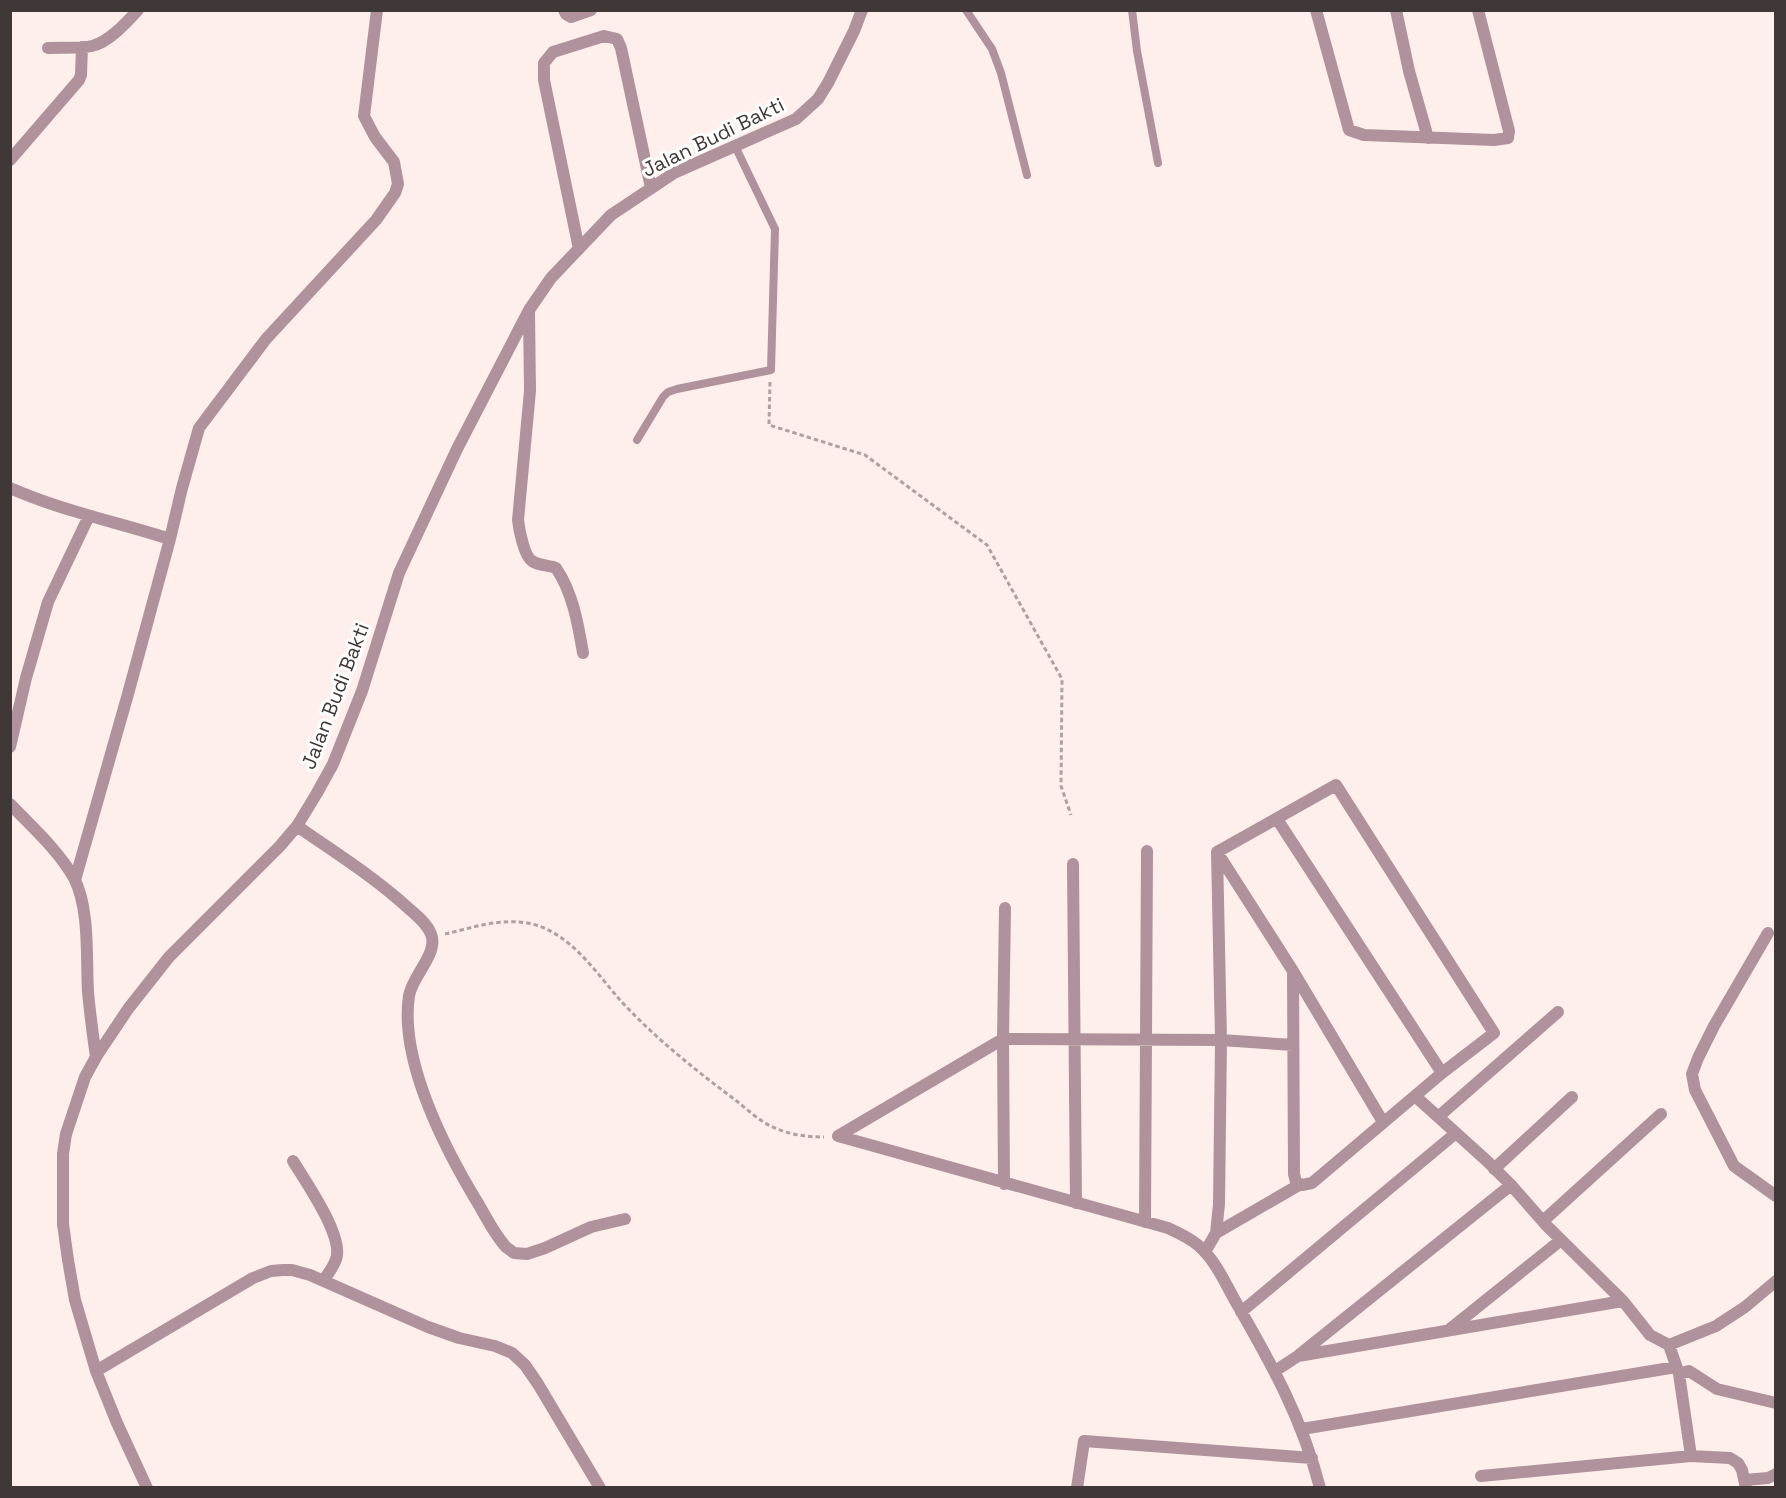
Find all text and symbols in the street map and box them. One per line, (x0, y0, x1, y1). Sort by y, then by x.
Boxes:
street label: Jalan Budi Bakti (638, 91, 788, 183)
street label: Jalan Budi Bakti (295, 619, 375, 773)

